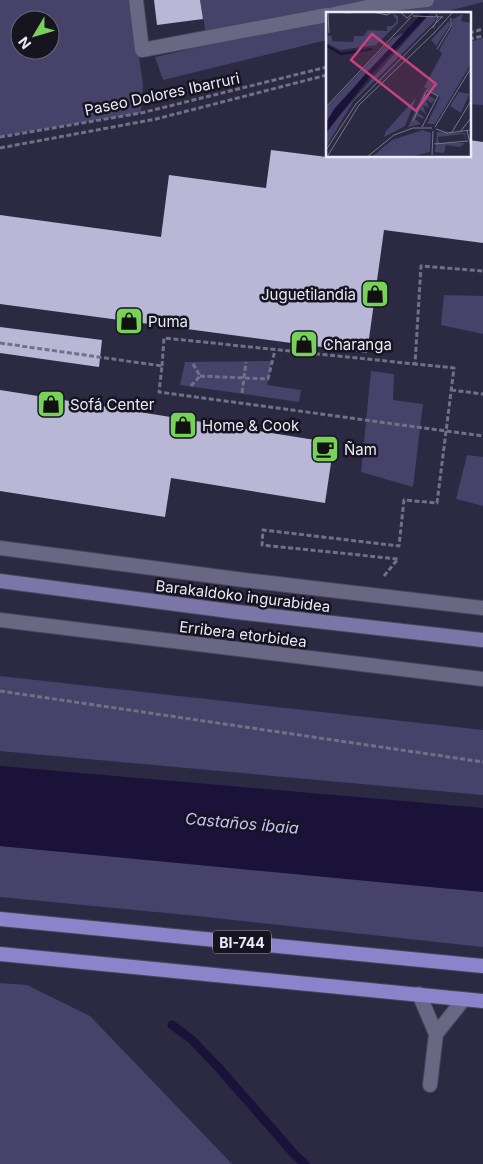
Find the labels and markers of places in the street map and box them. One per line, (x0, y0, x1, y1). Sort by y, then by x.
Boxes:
shop icon: Juguetilandia (360, 279, 390, 309)
place label: Juguetilandia (261, 285, 356, 304)
shop icon: Puma (114, 306, 144, 336)
place label: Puma (148, 312, 188, 331)
shop icon: Charanga (289, 329, 319, 359)
place label: Charanga (323, 335, 392, 354)
shop icon: Sofá Center (36, 389, 66, 419)
place label: Sofá Center (70, 395, 155, 414)
shop icon: Home & Cook (168, 410, 198, 440)
place label: Home & Cook (202, 416, 300, 435)
cafe icon: Ñam (310, 434, 340, 464)
place label: Ñam (344, 440, 377, 459)

